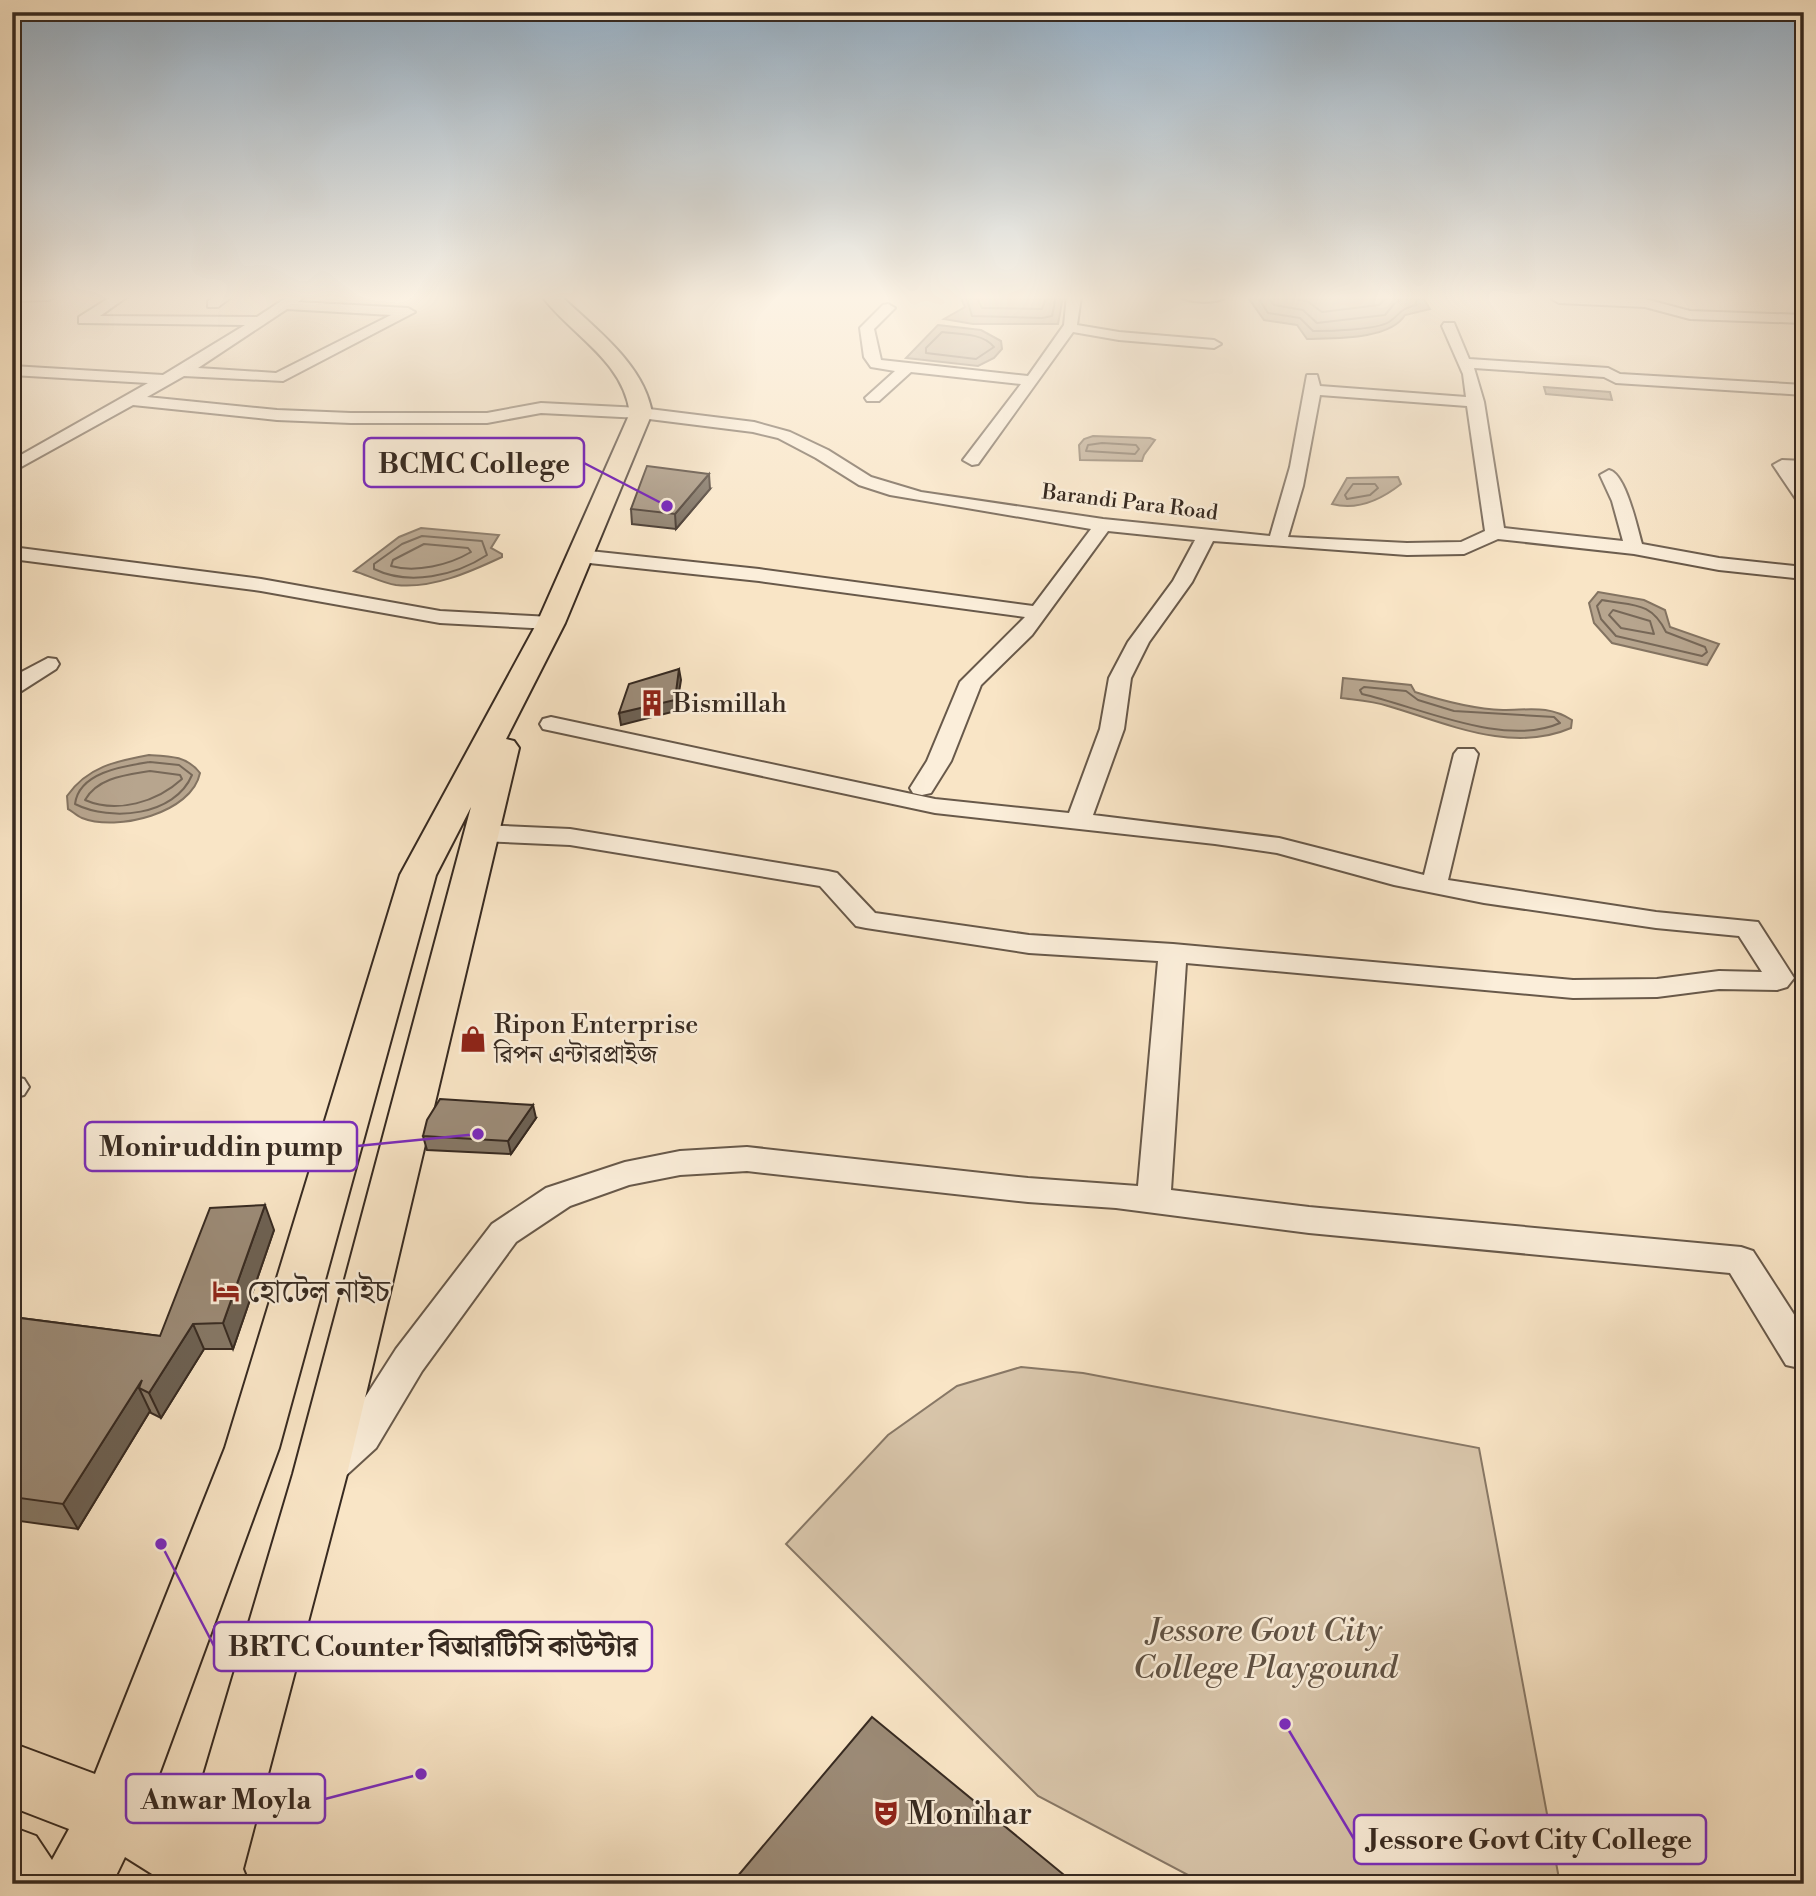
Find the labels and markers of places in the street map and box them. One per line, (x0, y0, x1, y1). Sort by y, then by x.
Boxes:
callout: BCMC College (364, 438, 584, 487)
building icon: Bismillah (637, 688, 667, 718)
place label: Bismillah (672, 688, 787, 720)
place label: Ripon Enterprise রিপন এন্টারপ্রাইজ (493, 1009, 698, 1071)
shop icon: Ripon Enterprise রিপন এন্টারপ্রাইজ (458, 1024, 488, 1054)
callout: Moniruddin pump (85, 1122, 357, 1171)
place label: হোটেল নাইচ (247, 1272, 391, 1312)
hotel icon: হোটেল নাইচ (211, 1276, 241, 1306)
callout: BRTC Counter বিআরটিসি কাউন্টার (214, 1622, 652, 1671)
callout: Anwar Moyla (126, 1774, 325, 1823)
place label: Monihar (907, 1794, 1032, 1834)
theatre icon: Monihar (871, 1798, 901, 1828)
callout: Jessore Govt City College (1354, 1815, 1706, 1864)

